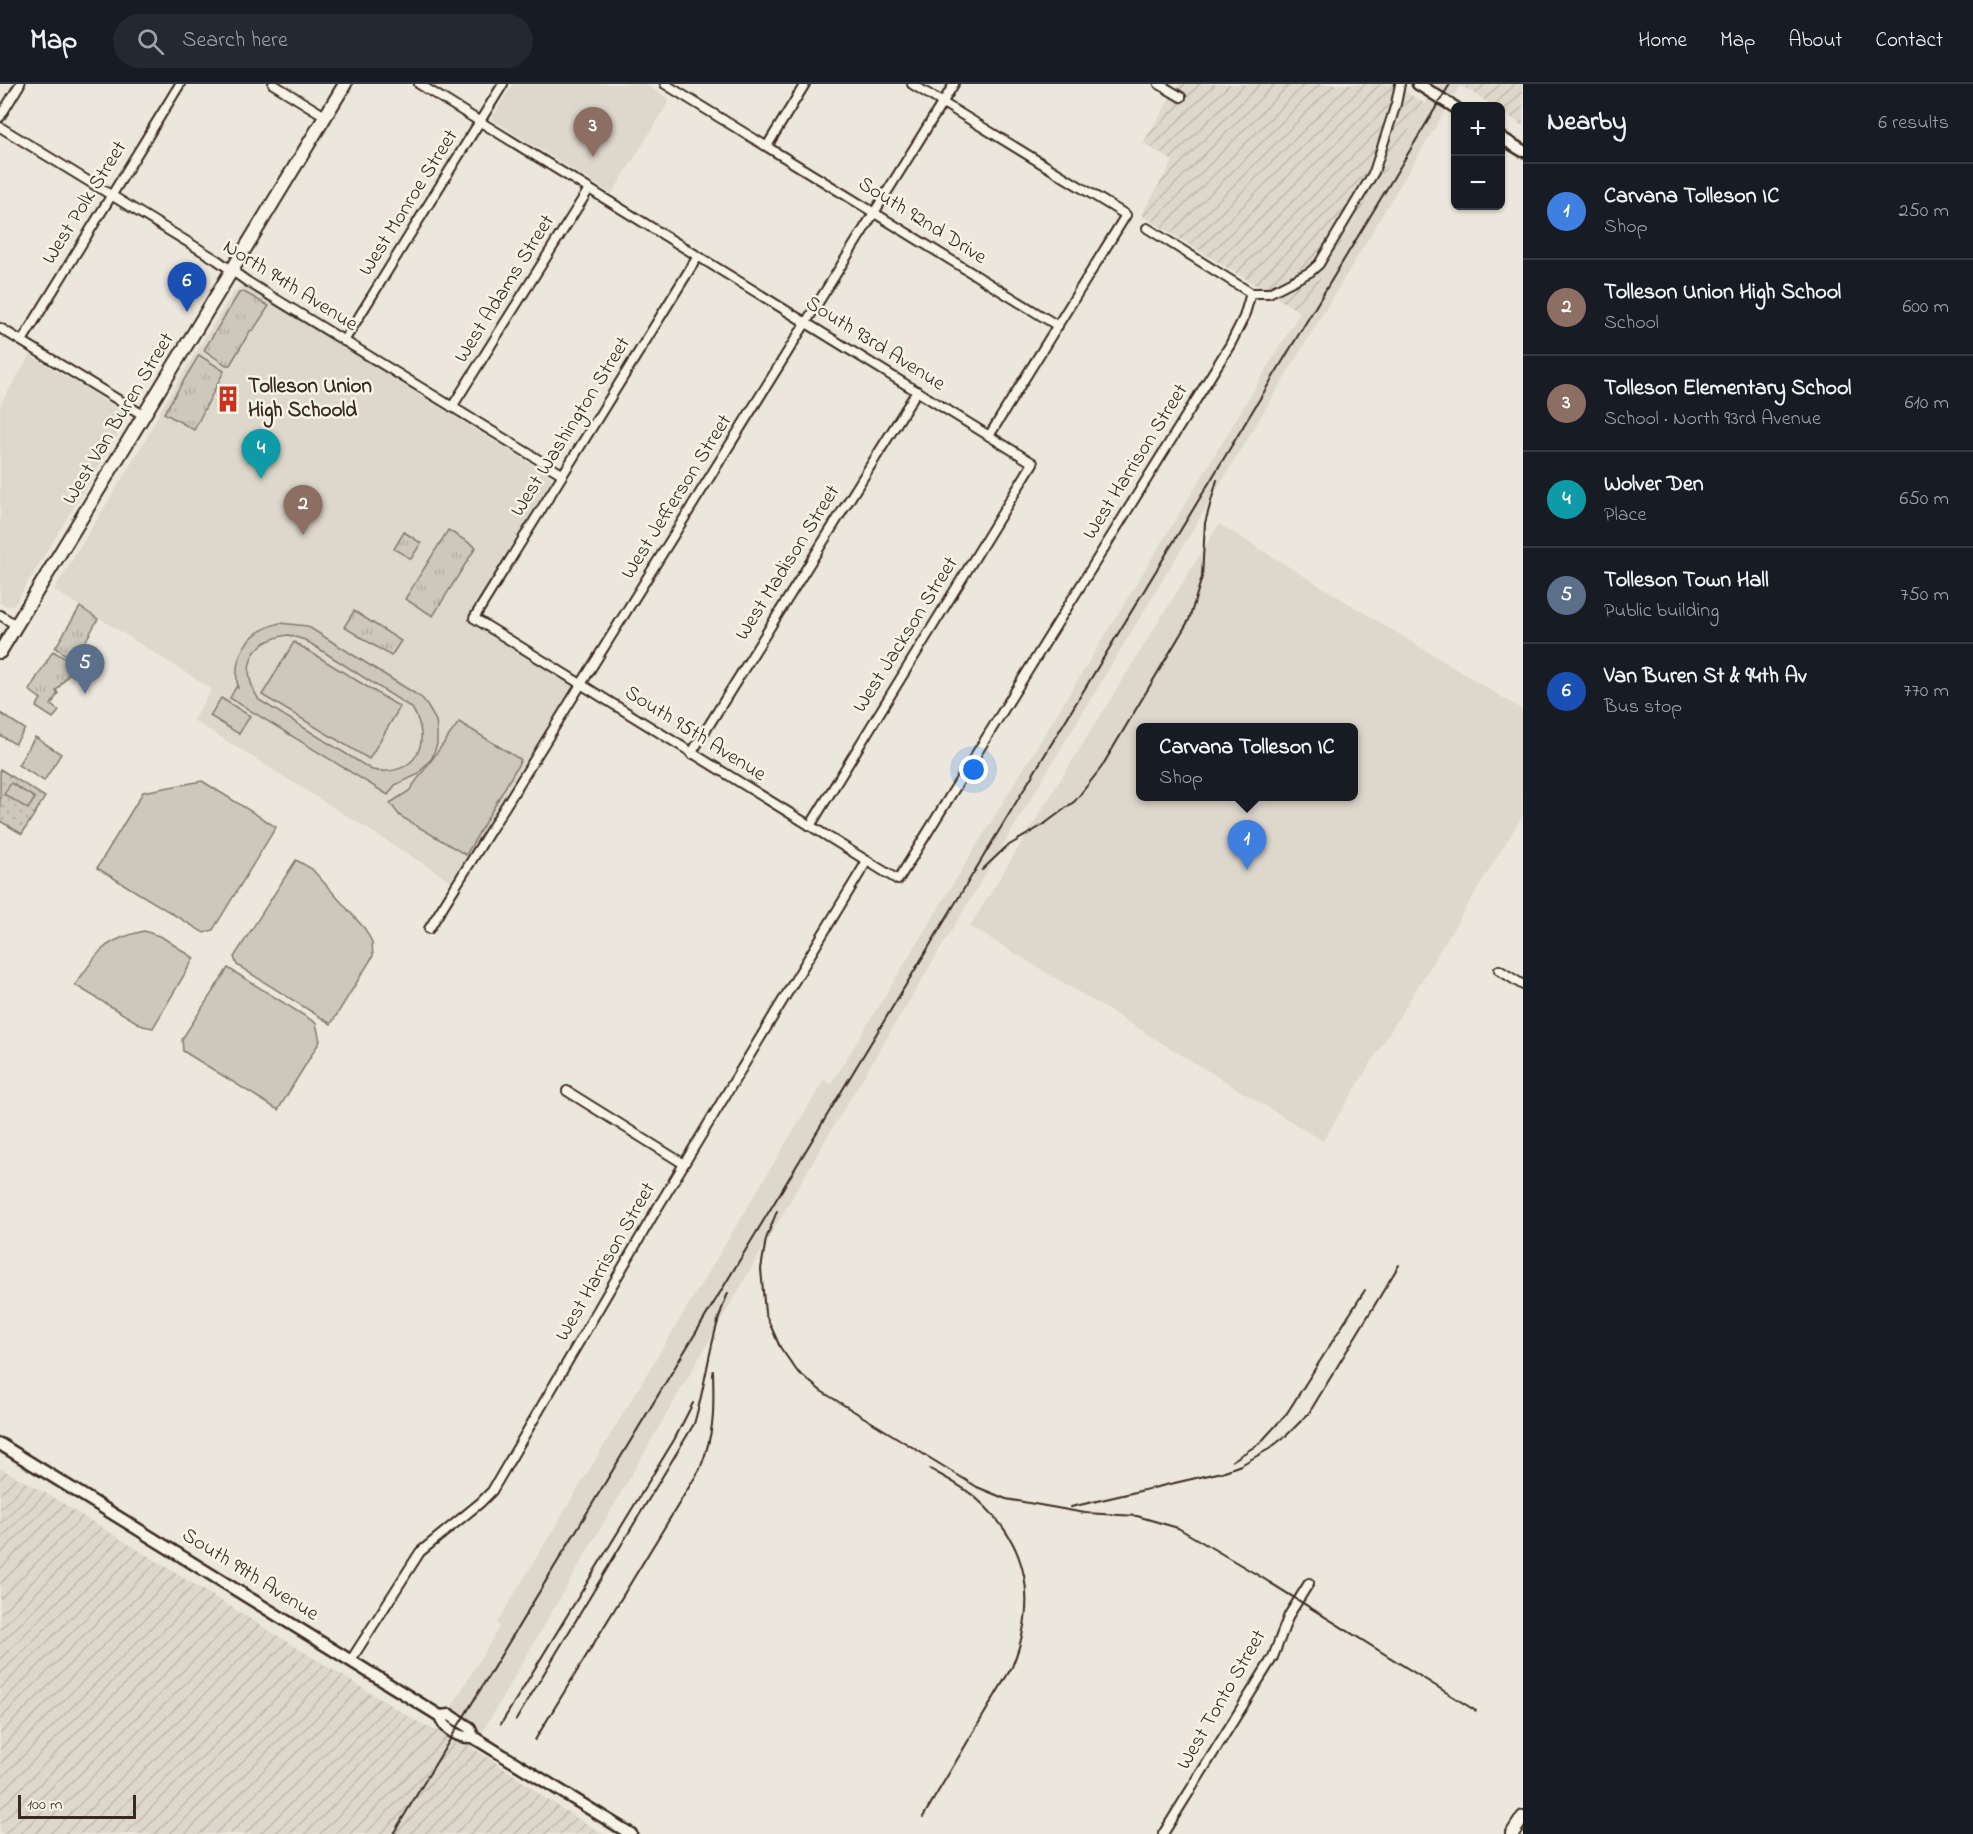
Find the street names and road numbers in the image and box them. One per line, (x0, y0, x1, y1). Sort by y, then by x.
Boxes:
street label: West Monroe Street (352, 124, 466, 282)
street label: West Polk Street (35, 135, 135, 271)
street label: South 92nd Drive (852, 169, 993, 273)
street label: West Adams Street (447, 209, 563, 369)
street label: North 94th Avenue (217, 232, 364, 340)
street label: South 93rd Avenue (799, 289, 951, 399)
street label: West Van Buren Street (56, 327, 182, 511)
street label: West Washington Street (503, 331, 640, 524)
street label: West Harrison Street (1076, 378, 1196, 546)
street label: West Jefferson Street (614, 409, 740, 585)
street label: West Madison Street (728, 479, 848, 647)
street label: West Jackson Street (846, 551, 966, 719)
street label: South 95th Avenue (618, 678, 772, 790)
street label: West Harrison Street (548, 1177, 664, 1347)
street label: South 99th Avenue (176, 1521, 325, 1629)
street label: West Tonto Street (1170, 1624, 1274, 1776)

